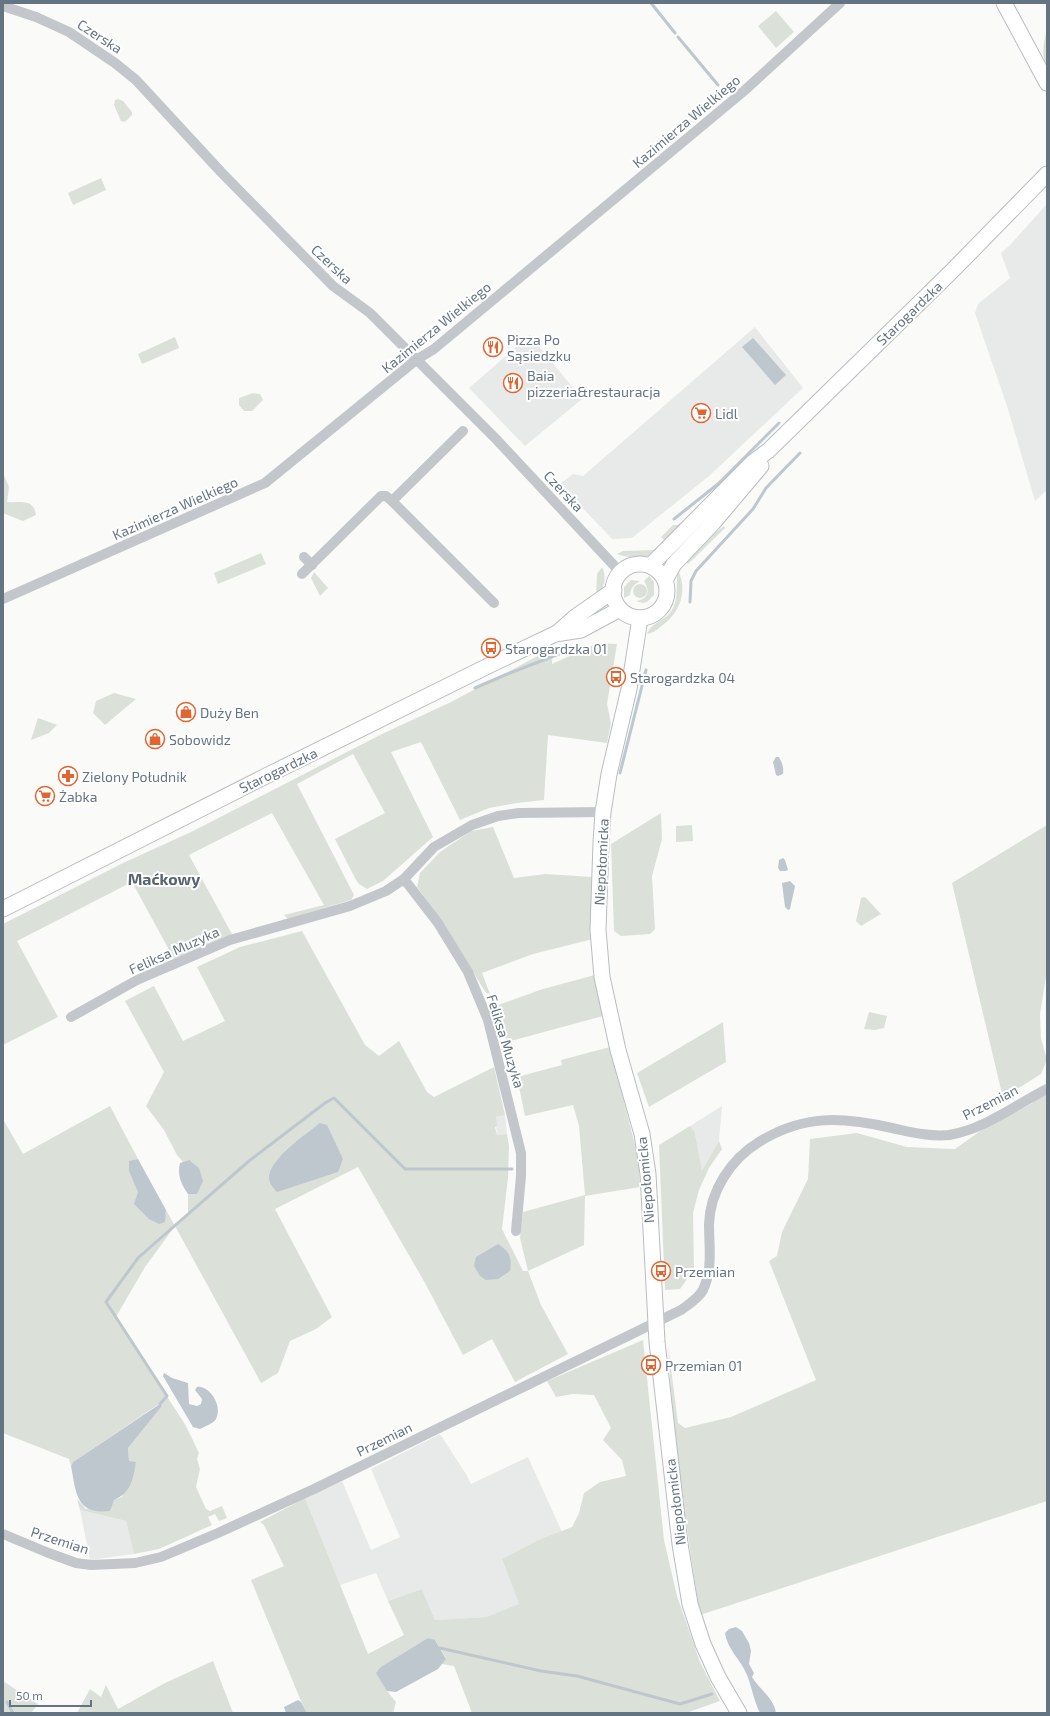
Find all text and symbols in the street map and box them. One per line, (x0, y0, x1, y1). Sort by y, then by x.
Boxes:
street label: Czerska (74, 15, 126, 57)
street label: Kazimierza Wielkiego (629, 71, 743, 171)
street label: Czerska (308, 241, 356, 287)
street label: Starogardzka (873, 277, 945, 349)
street label: Kazimierza Wielkiego (378, 278, 494, 376)
place label: Pizza Po Sąsiedzku (507, 331, 571, 364)
restaurant icon: Pizza Po Sąsiedzku (482, 336, 504, 358)
place label: Baia pizzeria&restauracja (527, 367, 660, 400)
restaurant icon: Baia pizzeria&restauracja (502, 372, 524, 394)
supermarket icon: Lidl (690, 402, 712, 424)
place label: Lidl (715, 405, 739, 422)
street label: Czerska (541, 467, 587, 515)
street label: Kazimierza Wielkiego (110, 473, 240, 543)
bus stop icon: Starogardzka 01 (480, 637, 502, 659)
place label: Starogardzka 01 (505, 640, 607, 657)
bus stop icon: Starogardzka 04 (605, 666, 627, 688)
place label: Starogardzka 04 (630, 669, 735, 686)
shop icon: Duży Ben (175, 701, 197, 723)
place label: Duży Ben (200, 704, 259, 721)
shop icon: Sobowidz (144, 728, 166, 750)
place label: Sobowidz (169, 731, 231, 748)
street label: Starogardzka (236, 744, 320, 796)
pharmacy icon: Zielony Południk (57, 765, 79, 787)
place label: Zielony Południk (82, 768, 187, 785)
supermarket icon: Żabka (34, 785, 56, 807)
place label: Żabka (59, 788, 97, 805)
street label: Niepołomicka (590, 818, 612, 906)
district label: Maćkowy (128, 869, 200, 889)
street label: Feliksa Muzyka (126, 922, 222, 978)
street label: Feliksa Muzyka (484, 992, 528, 1090)
street label: Przemian (959, 1081, 1021, 1123)
street label: Niepołomicka (633, 1136, 657, 1224)
bus stop icon: Przemian (650, 1260, 672, 1282)
place label: Przemian (675, 1263, 735, 1280)
bus stop icon: Przemian 01 (640, 1354, 662, 1376)
place label: Przemian 01 (665, 1357, 742, 1374)
street label: Przemian (353, 1418, 415, 1460)
street label: Niepołomicka (661, 1458, 689, 1546)
street label: Przemian (29, 1523, 91, 1557)
scale bar (10, 1682, 91, 1708)
text: 50 m (16, 1688, 43, 1702)

